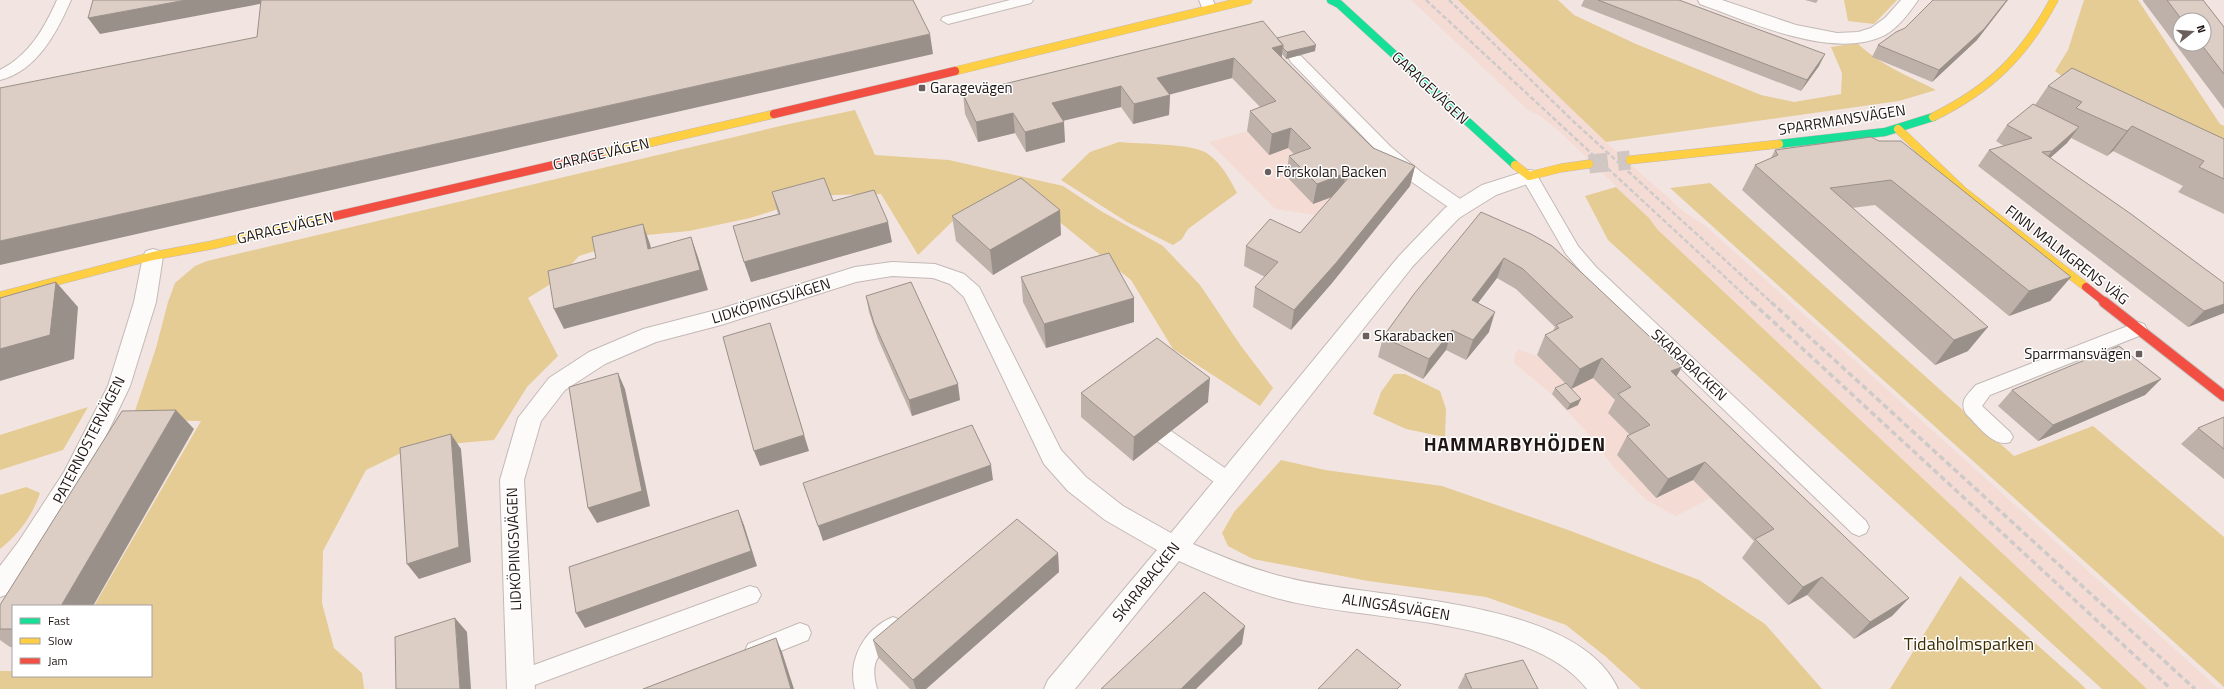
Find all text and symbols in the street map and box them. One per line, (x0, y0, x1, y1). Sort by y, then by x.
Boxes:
north arrow (2172, 12, 2212, 52)
text: N (2193, 23, 2210, 35)
street label: GARAGEVÄGEN (1387, 46, 1474, 130)
place label: Garagevägen (930, 76, 1013, 99)
marker: Garagevägen (917, 83, 927, 93)
street label: SPARRMANSVÄGEN (1777, 98, 1907, 141)
street label: GARAGEVÄGEN (550, 131, 651, 176)
place label: Förskolan Backen (1276, 160, 1387, 183)
marker: Förskolan Backen (1263, 167, 1273, 177)
street label: FINN MALMGRENS VÄG (2001, 199, 2134, 310)
street label: GARAGEVÄGEN (234, 205, 335, 250)
street label: LIDKÖPINGSVÄGEN (708, 271, 833, 330)
street label: SKARABACKEN (1646, 323, 1733, 406)
place label: Skarabacken (1374, 324, 1454, 347)
marker: Skarabacken (1361, 331, 1371, 341)
place label: Sparrmansvägen (2024, 342, 2131, 365)
marker: Sparrmansvägen (2134, 349, 2144, 359)
street label: PATERNOSTERVÄGEN (46, 372, 131, 507)
district label: HAMMARBYHÖJDEN (1424, 429, 1606, 458)
street label: LIDKÖPINGSVÄGEN (500, 487, 527, 611)
street label: SKARABACKEN (1106, 537, 1185, 626)
street label: ALINGSÅSVÄGEN (1341, 587, 1452, 626)
legend (12, 605, 152, 677)
text: Fast (48, 611, 71, 630)
park label: Tidaholmsparken (1904, 630, 2034, 657)
text: Slow (48, 631, 73, 650)
text: Jam (48, 651, 68, 670)

